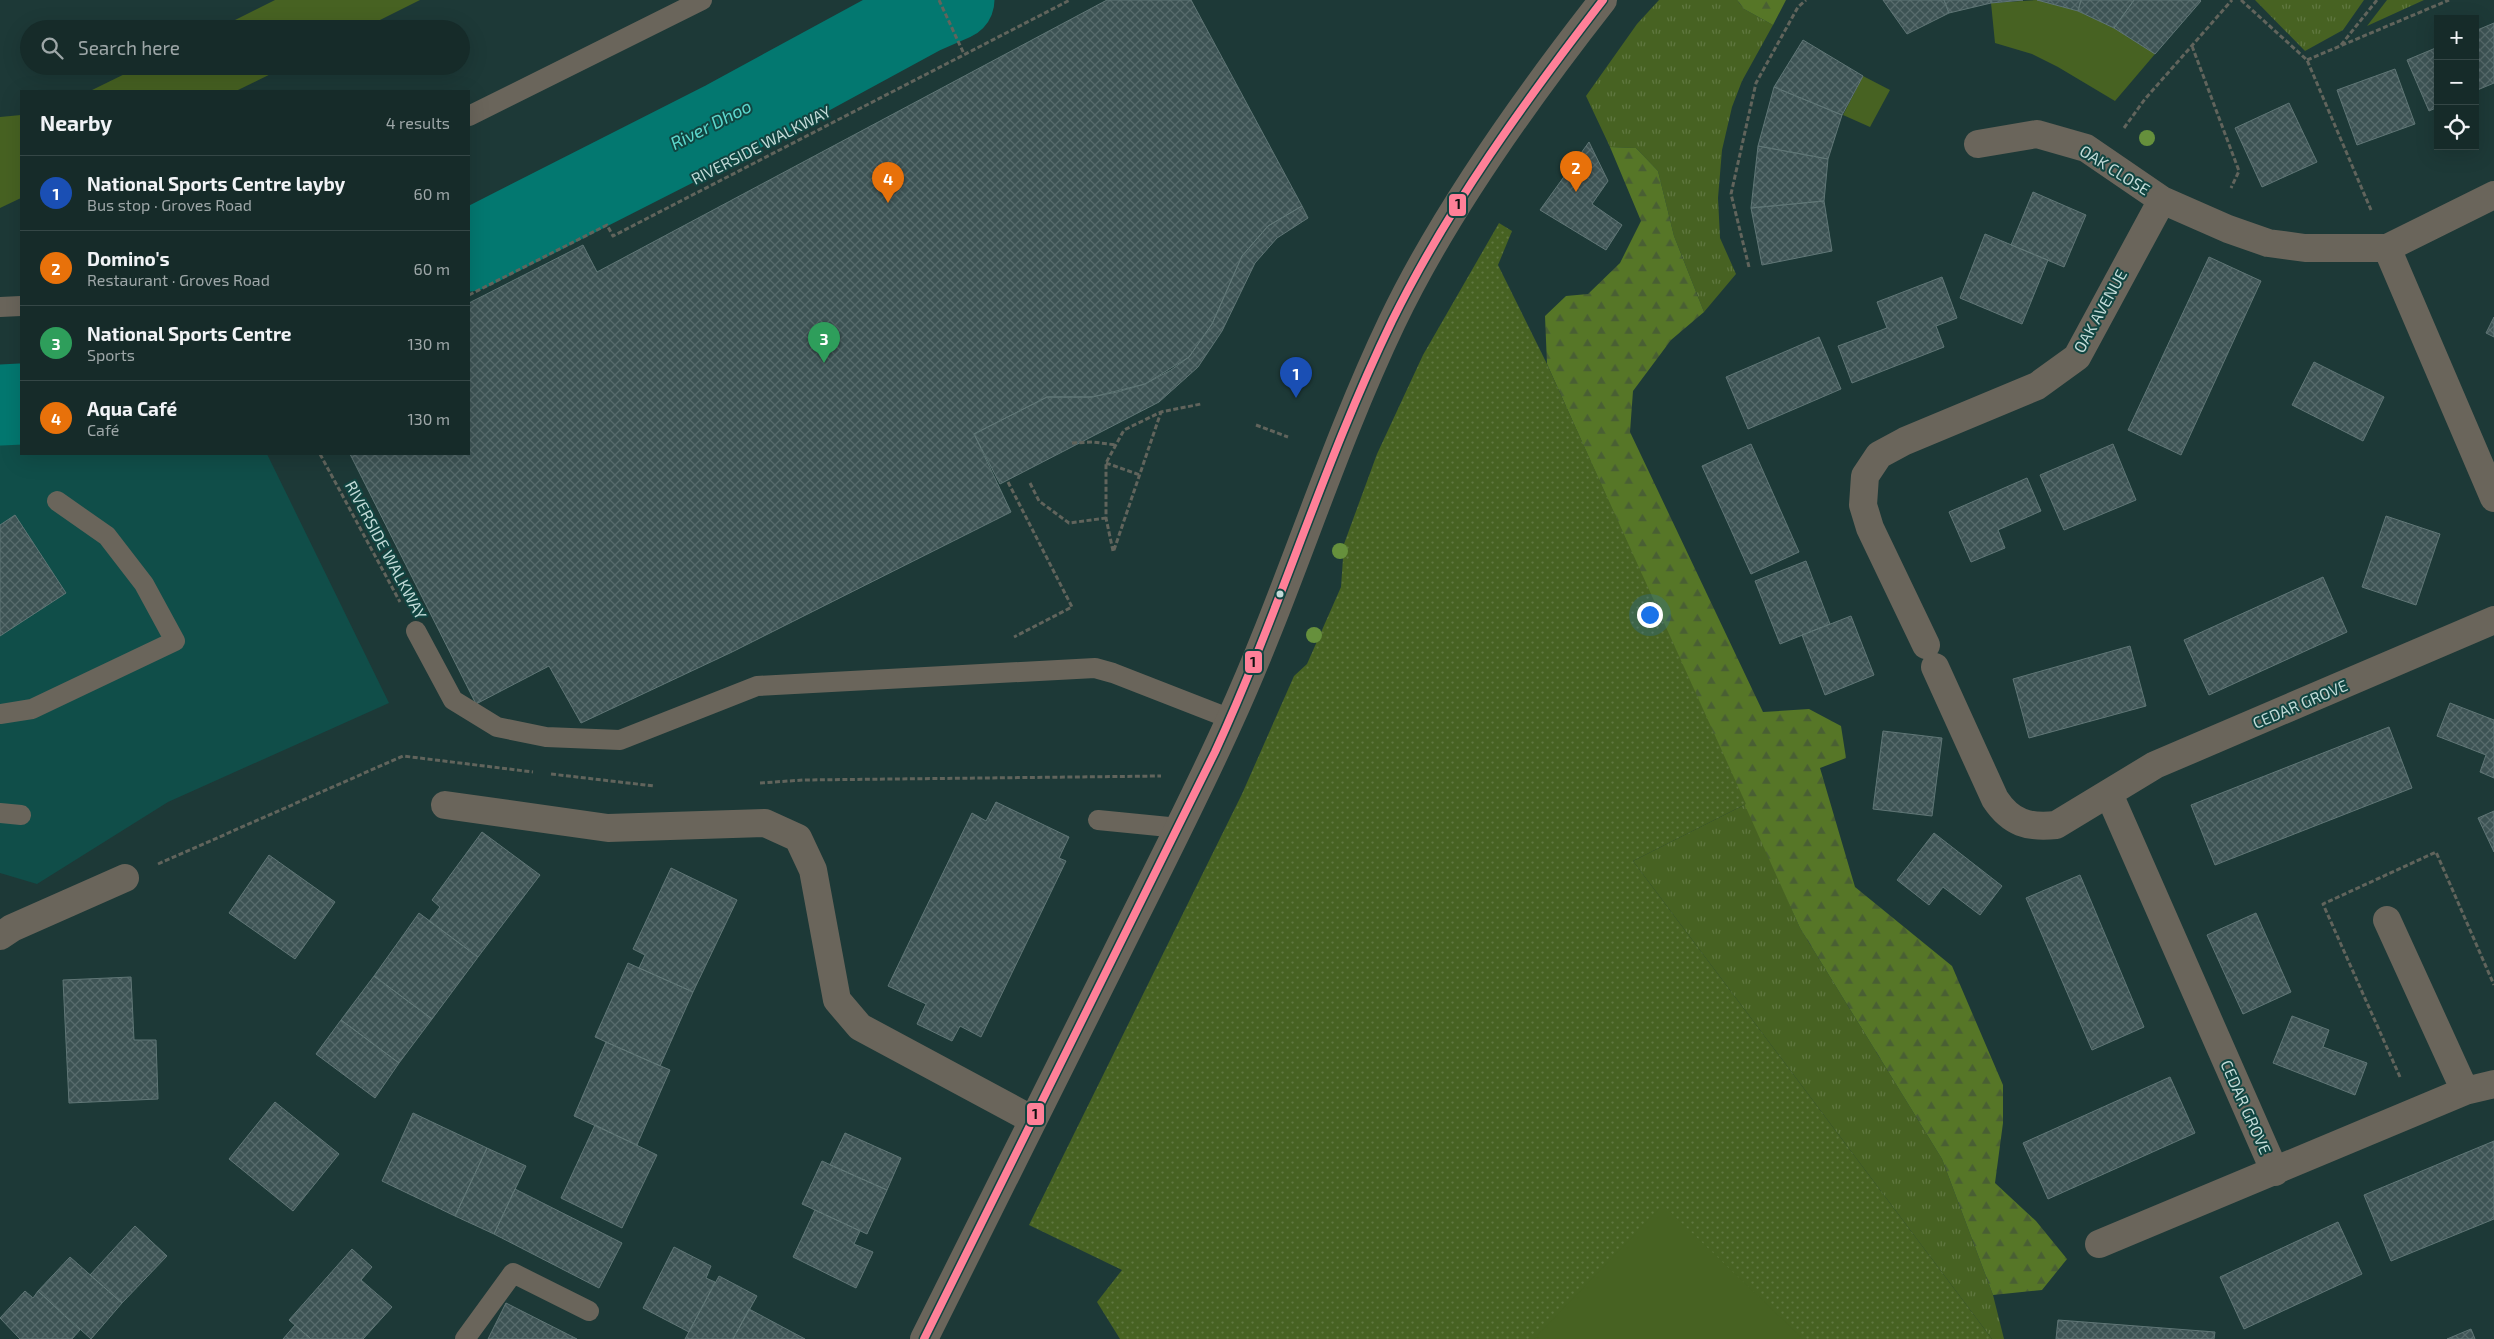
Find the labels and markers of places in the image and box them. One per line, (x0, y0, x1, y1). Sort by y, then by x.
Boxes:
pin: 2 (1560, 151, 1592, 192)
pin: 4 (872, 162, 904, 203)
pin: 3 (808, 322, 840, 363)
pin: 1 (1280, 357, 1312, 398)
unlabelled marker (1275, 589, 1285, 599)

